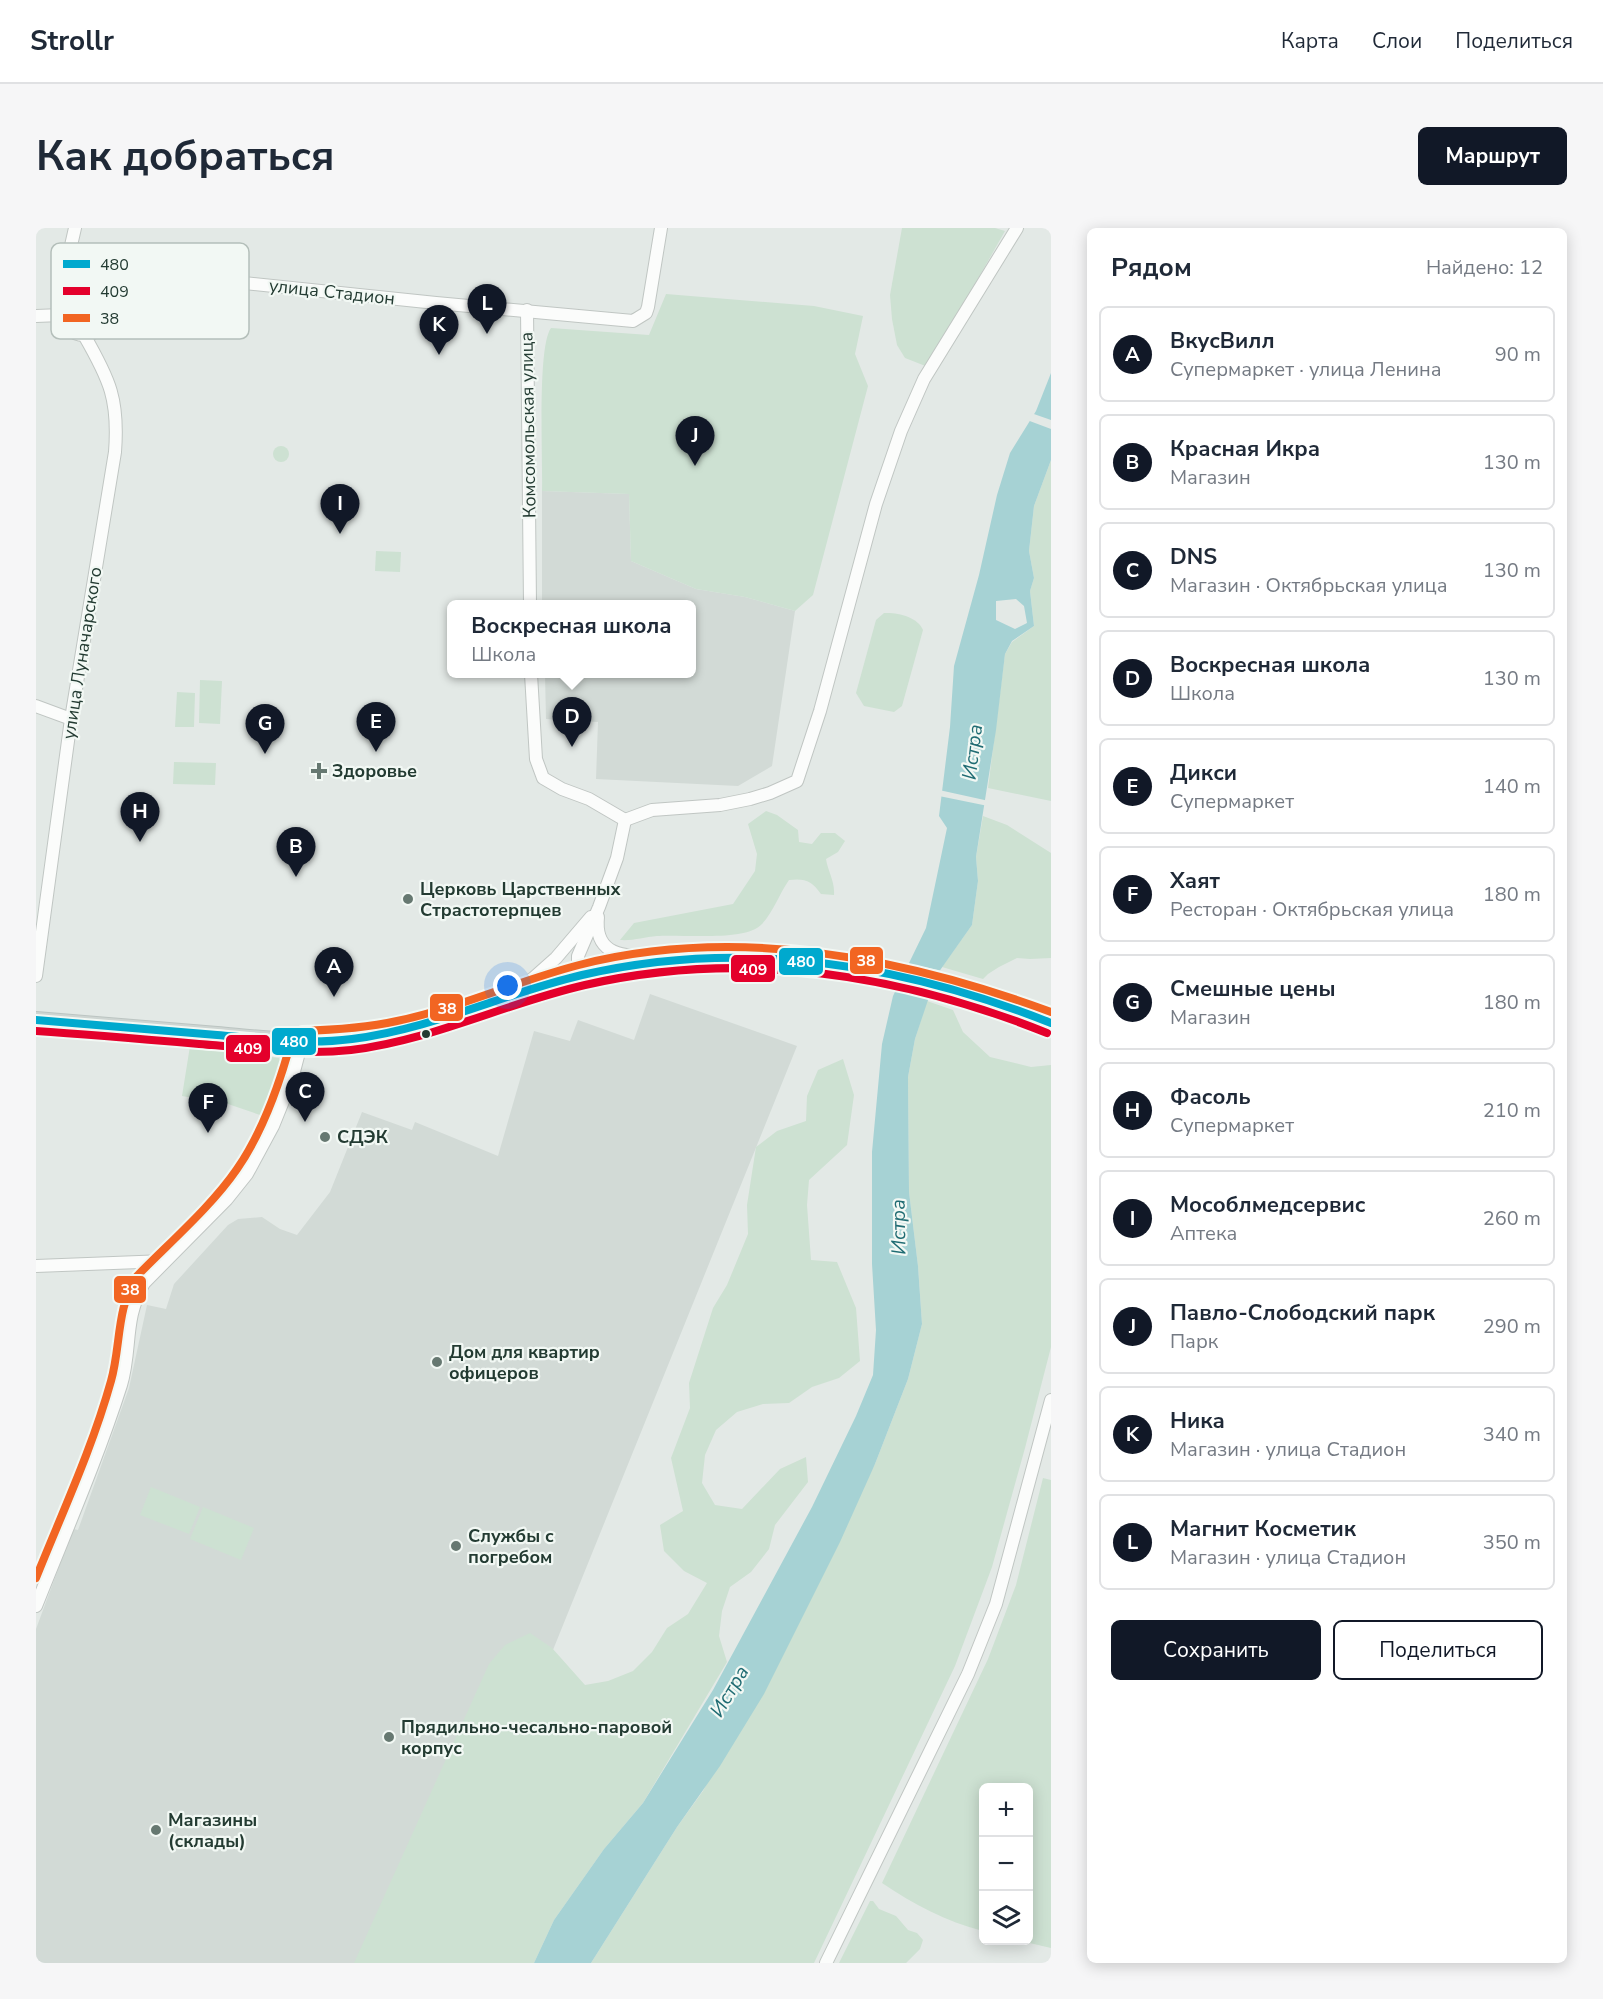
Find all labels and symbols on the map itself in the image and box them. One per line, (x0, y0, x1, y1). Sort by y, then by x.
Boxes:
legend (51, 243, 249, 339)
text: 480 (100, 254, 129, 276)
street label: улица Стадион (268, 273, 396, 311)
text: 409 (100, 281, 129, 303)
pin: L (468, 285, 506, 334)
pin: K (420, 306, 458, 355)
text: 38 (100, 308, 119, 330)
street label: Комсомольская улица (514, 332, 542, 518)
pin: J (676, 416, 714, 466)
pin: I (320, 484, 360, 534)
street label: улица Луначарского (57, 565, 107, 741)
pin: D (552, 698, 592, 747)
pin: E (356, 702, 396, 752)
pin: G (246, 704, 284, 754)
water label: Истра (956, 723, 989, 781)
place label: Здоровье (332, 759, 417, 783)
marker: Здоровье (310, 762, 328, 780)
pin: H (120, 792, 160, 842)
pin: B (276, 828, 316, 877)
place label: Церковь Царственных Страстотерпцев (420, 877, 622, 922)
marker: Церковь Царственных Страстотерпцев (401, 892, 415, 906)
line badge: 38 (849, 946, 884, 975)
line badge: 480 (778, 947, 824, 976)
pin: A (314, 948, 354, 997)
text: 38 (856, 950, 876, 972)
text: 480 (787, 951, 815, 973)
line badge: 409 (730, 954, 776, 983)
text: 409 (739, 959, 767, 981)
your location (493, 971, 522, 1000)
line badge: 38 (429, 993, 464, 1022)
text: 38 (437, 998, 457, 1020)
line badge: 480 (271, 1027, 317, 1056)
unlabelled marker (420, 1028, 432, 1040)
text: 480 (280, 1031, 308, 1053)
line badge: 409 (225, 1034, 271, 1063)
text: 409 (234, 1038, 262, 1060)
pin: C (286, 1072, 324, 1122)
pin: F (188, 1084, 228, 1133)
place label: СДЭК (337, 1125, 389, 1149)
marker: СДЭК (318, 1130, 332, 1144)
water label: Истра (885, 1199, 912, 1255)
line badge: 38 (113, 1275, 147, 1304)
text: 38 (120, 1279, 140, 1301)
place label: Дом для квартир офицеров (449, 1340, 600, 1385)
marker: Дом для квартир офицеров (430, 1355, 444, 1369)
place label: Службы с погребом (468, 1524, 554, 1569)
marker: Службы с погребом (449, 1539, 463, 1553)
water label: Истра (703, 1660, 755, 1722)
place label: Прядильно-чесально-паровой корпус (401, 1715, 672, 1760)
marker: Прядильно-чесально-паровой корпус (382, 1730, 396, 1744)
place label: Магазины (склады) (168, 1808, 257, 1853)
marker: Магазины (склады) (149, 1823, 163, 1837)

